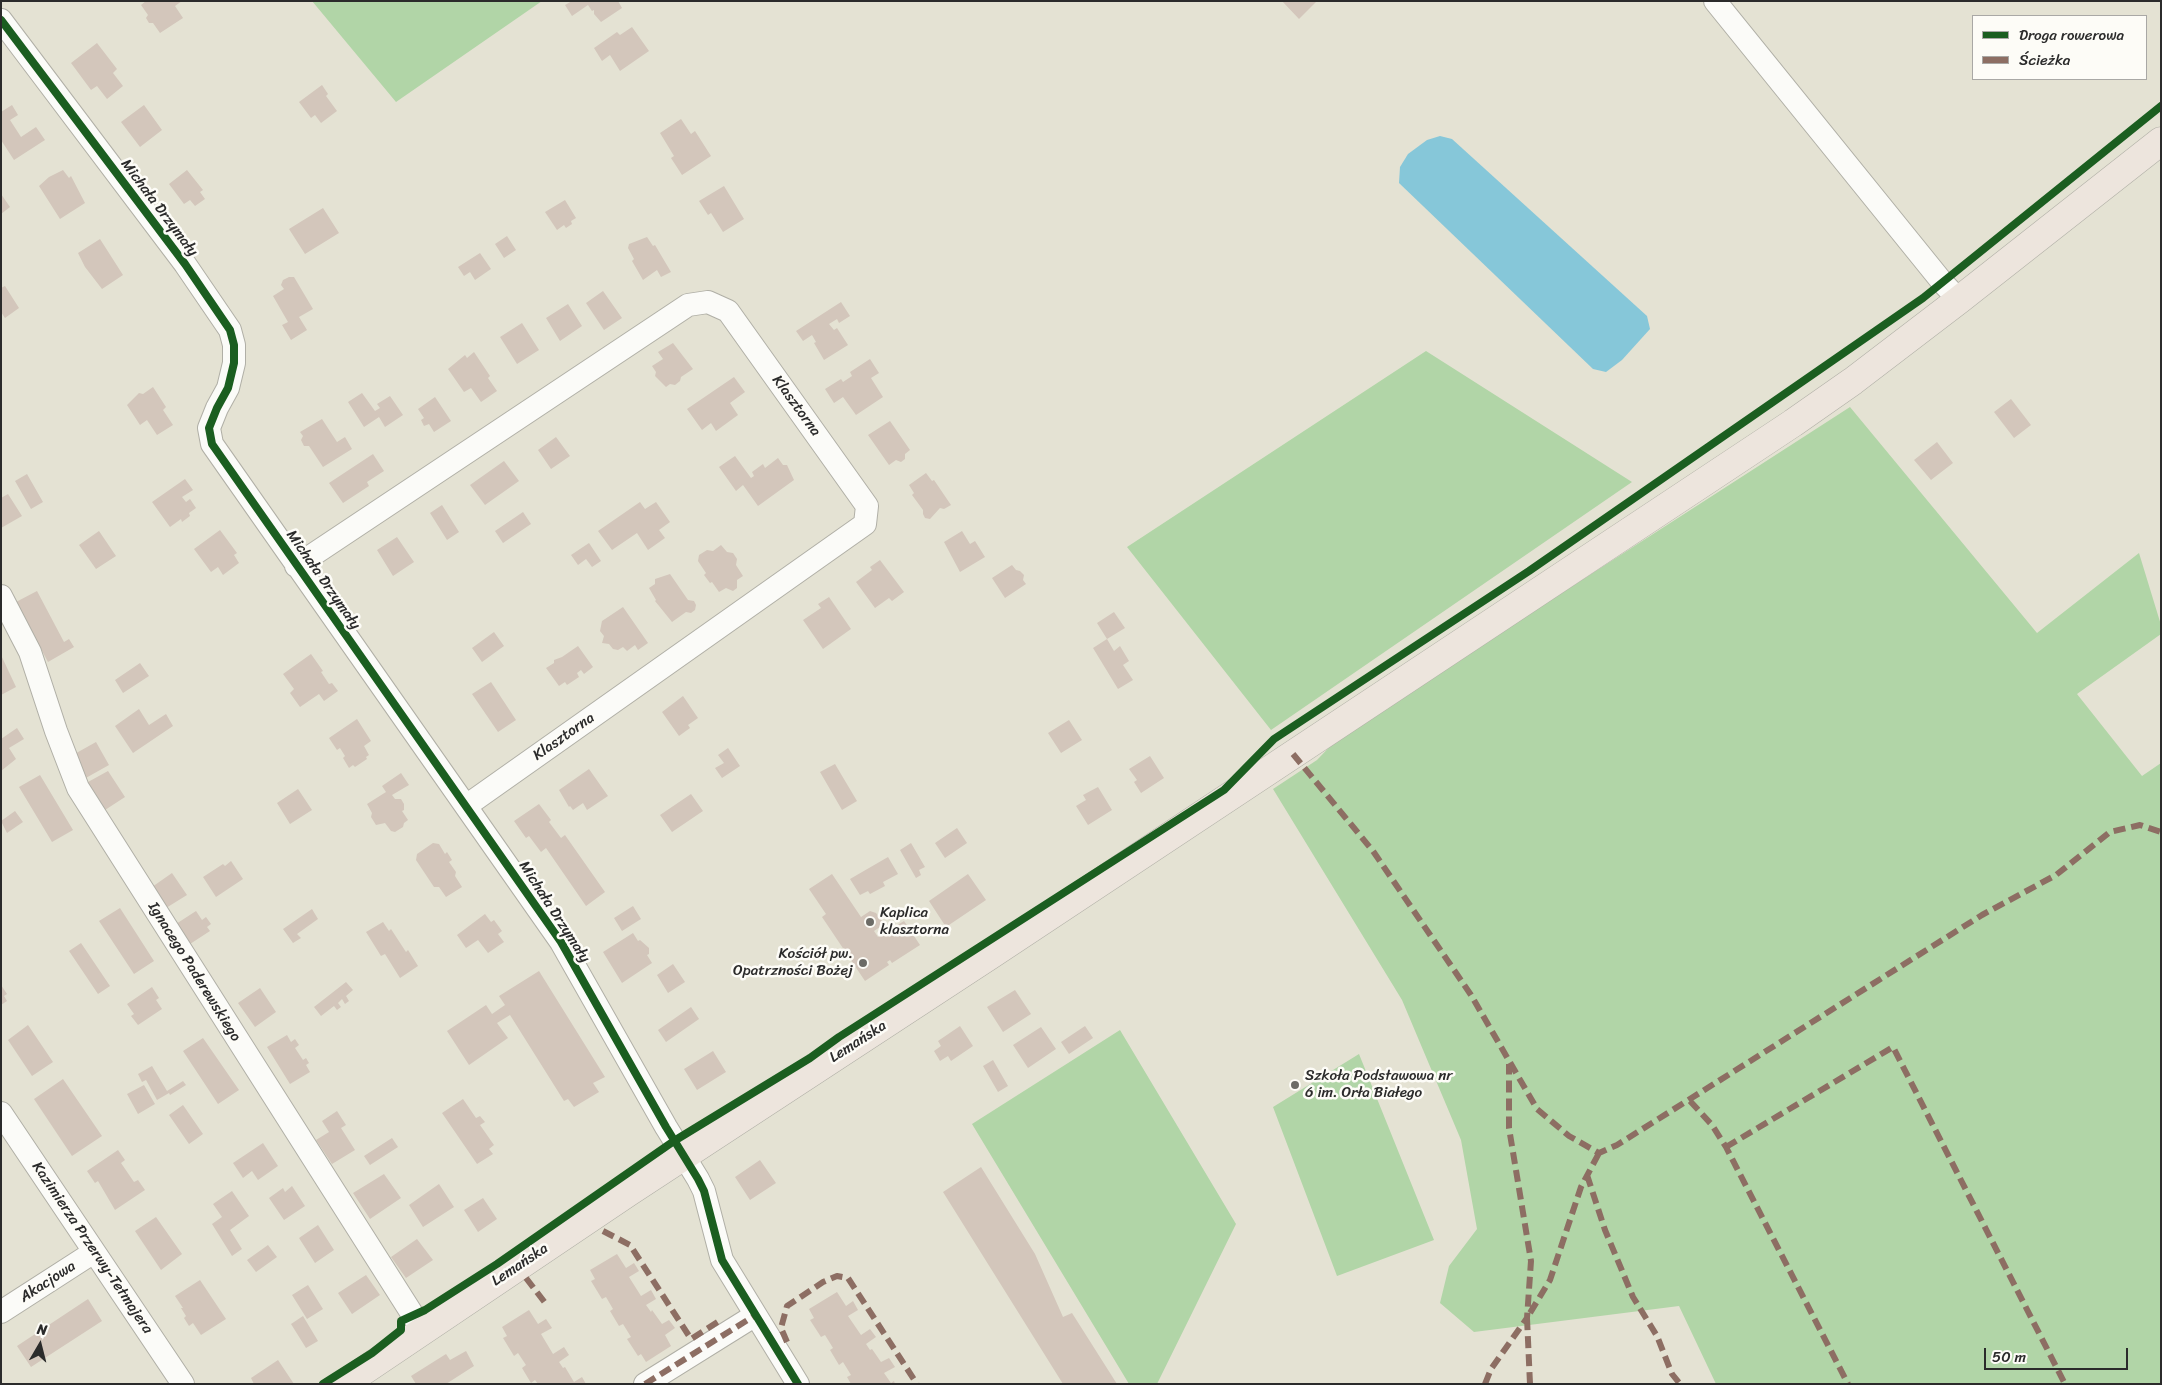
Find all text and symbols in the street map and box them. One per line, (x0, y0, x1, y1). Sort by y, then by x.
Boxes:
legend (1972, 15, 2147, 80)
text: Droga rowerowa (2019, 22, 2124, 48)
text: Ścieżka (2019, 47, 2070, 73)
street label: Michała Drzymały (117, 156, 201, 260)
street label: Klasztorna (768, 372, 824, 440)
street label: Michała Drzymały (282, 527, 364, 633)
street label: Klasztorna (530, 709, 598, 765)
street label: Michała Drzymały (515, 858, 593, 966)
street label: Ignacego Paderewskiego (144, 899, 244, 1045)
place label: Kaplica klasztorna (880, 904, 949, 939)
marker: Kaplica klasztorna (864, 916, 876, 928)
place label: Kościół pw. Opatrzności Bożej (733, 945, 853, 980)
marker: Kościół pw. Opatrzności Bożej (857, 957, 869, 969)
street label: Lemańska (826, 1017, 890, 1067)
place label: Szkoła Podstawowa nr 6 im. Orła Białego (1305, 1067, 1452, 1102)
marker: Szkoła Podstawowa nr 6 im. Orła Białego (1289, 1079, 1301, 1091)
street label: Kazimierza Przerwy-Tetmajera (28, 1159, 156, 1337)
street label: Lemańska (488, 1240, 552, 1290)
street label: Akacjowa (17, 1257, 79, 1307)
text: N (36, 1317, 49, 1343)
north arrow (15, 1320, 65, 1370)
scale bar (1987, 1338, 2131, 1370)
text: 50 m (1992, 1344, 2026, 1370)

